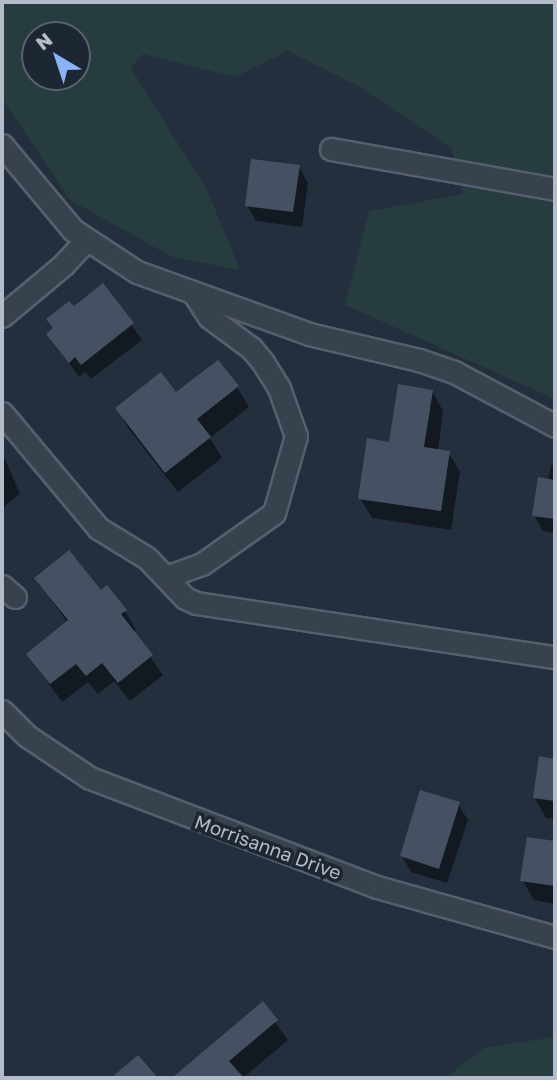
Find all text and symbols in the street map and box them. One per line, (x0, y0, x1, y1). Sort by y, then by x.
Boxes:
north arrow (21, 21, 91, 91)
text: N (31, 27, 57, 54)
street label: Morrisanna Drive (192, 810, 344, 884)

